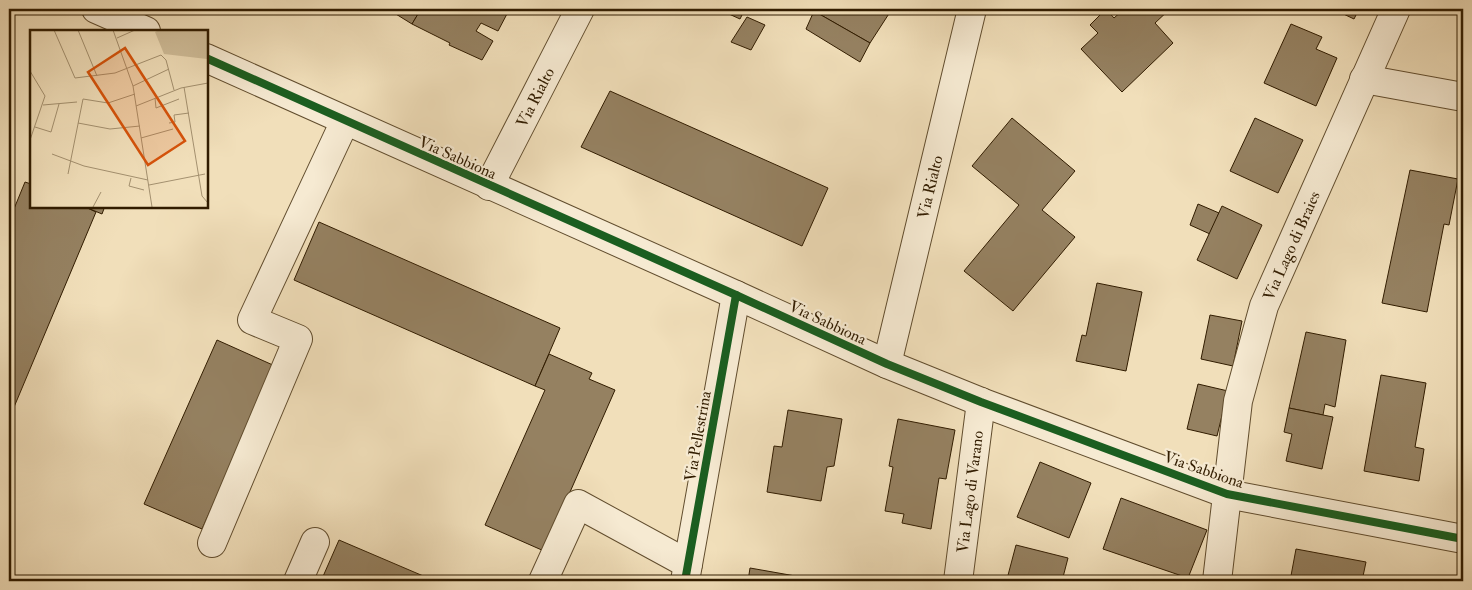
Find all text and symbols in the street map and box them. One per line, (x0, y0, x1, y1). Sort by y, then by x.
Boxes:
inset map (30, 30, 208, 208)
street label: Via Rialto (512, 64, 559, 131)
street label: Via Sabbiona (415, 132, 500, 184)
street label: Via Rialto (913, 153, 948, 221)
street label: Via Lago di Braies (1259, 188, 1325, 304)
street label: Via Sabbiona (786, 296, 870, 350)
street label: Via Pellestrina (680, 389, 716, 483)
street label: Via Lago di Varano (953, 429, 988, 554)
street label: Via Sabbiona (1161, 447, 1247, 493)

